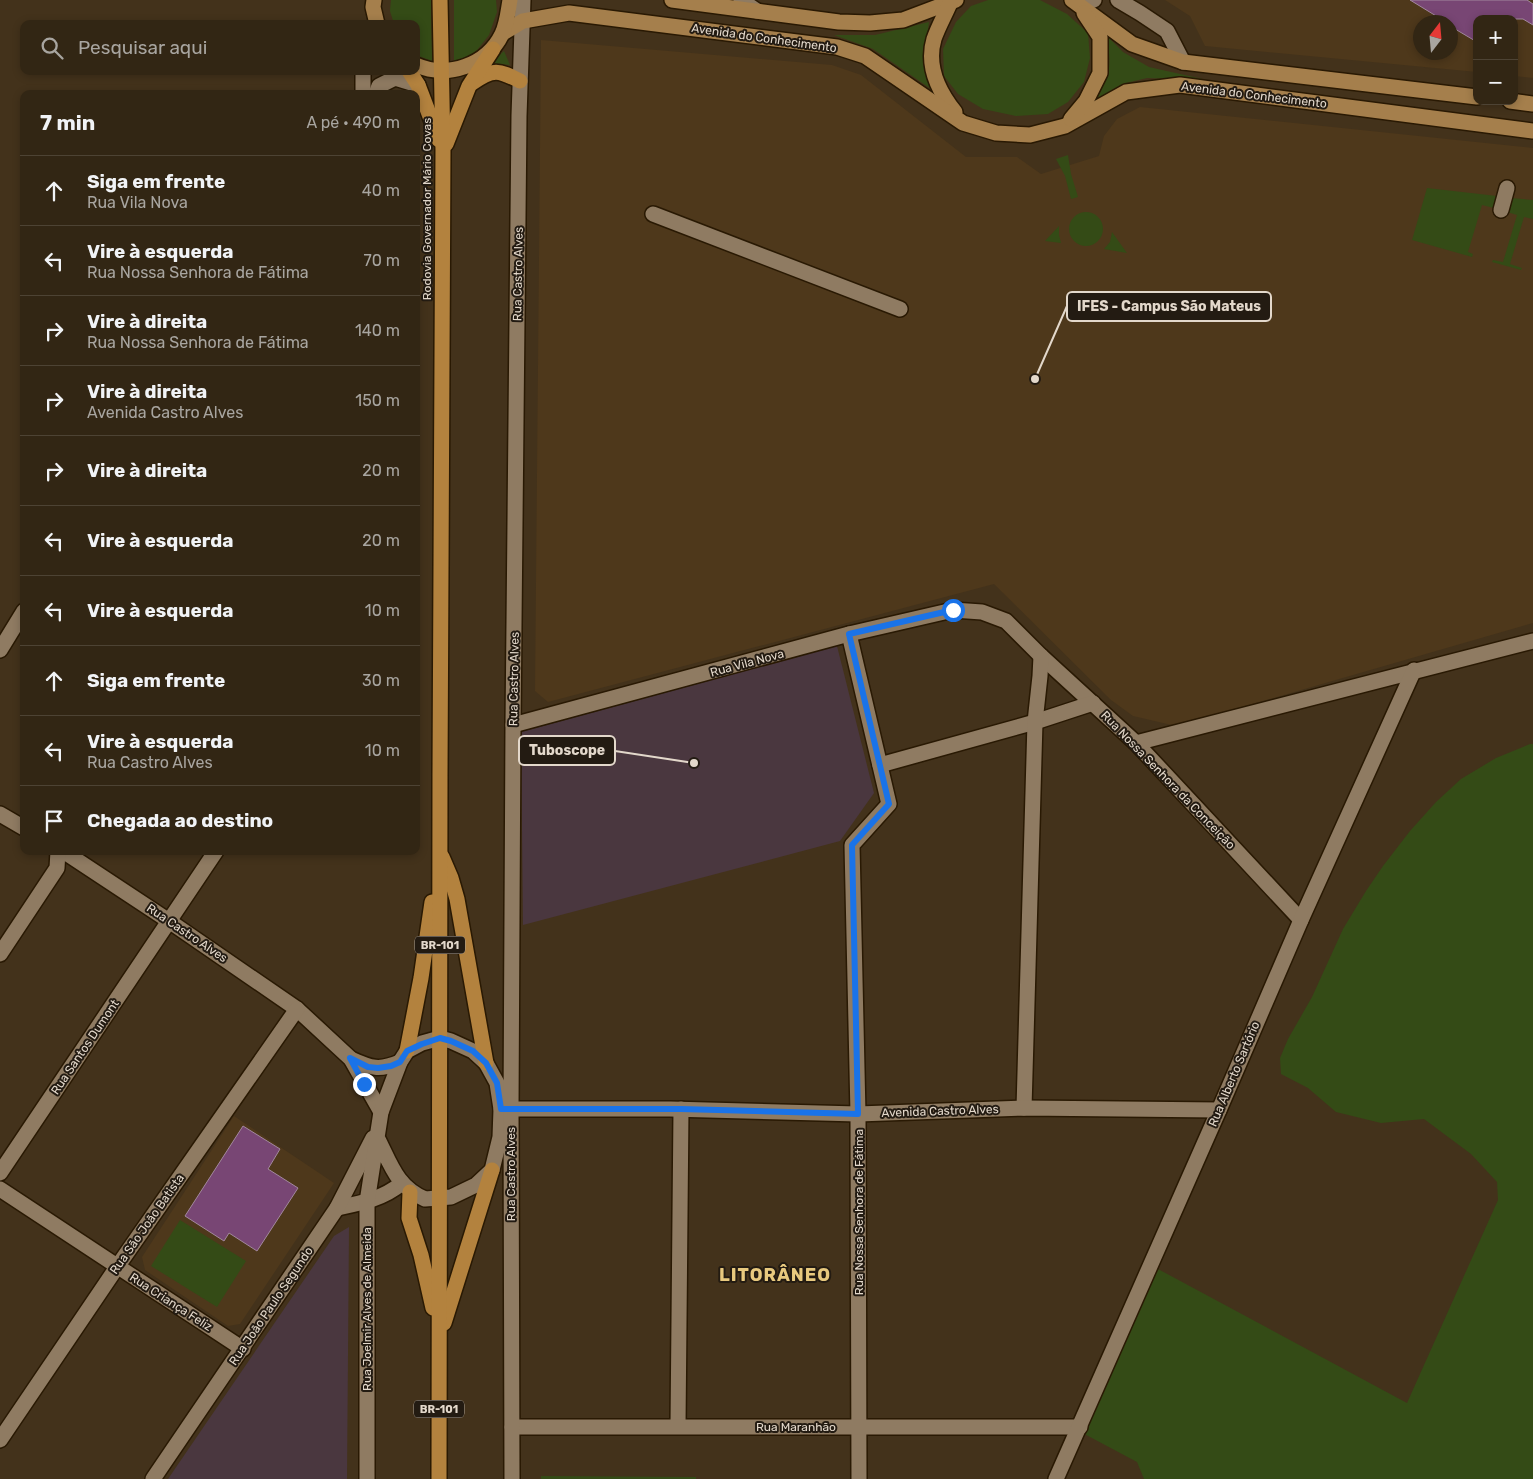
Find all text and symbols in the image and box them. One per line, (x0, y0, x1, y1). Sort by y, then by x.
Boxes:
north arrow (1413, 15, 1458, 60)
map controls (1473, 15, 1518, 105)
button: + (1473, 15, 1518, 60)
search box (20, 20, 420, 75)
street label: Avenida do Conhecimento (690, 21, 838, 55)
icon: search (38, 34, 66, 62)
text: Pesquisar aqui (78, 36, 207, 59)
button: − (1473, 60, 1518, 105)
street label: Avenida do Conhecimento (1180, 79, 1328, 111)
text: 7 min (40, 110, 95, 135)
text: A pé · 490 m (307, 113, 400, 132)
street label: Rodovia Governador Mário Covas (420, 118, 434, 300)
text: Siga em frente (87, 170, 225, 193)
icon: ahead (40, 177, 68, 205)
text: 40 m (362, 181, 400, 200)
text: Rua Vila Nova (87, 193, 188, 212)
street label: Rua Castro Alves (510, 227, 526, 321)
text: Vire à esquerda (87, 240, 234, 263)
icon: left (40, 247, 68, 275)
text: 70 m (363, 251, 400, 270)
text: Rua Nossa Senhora de Fátima (87, 263, 309, 282)
callout: IFES - Campus São Mateus (1067, 292, 1271, 321)
text: IFES - Campus São Mateus (1077, 298, 1261, 315)
text: Vire à direita (87, 310, 207, 333)
icon: right (40, 317, 68, 345)
text: 140 m (355, 321, 400, 340)
text: Rua Nossa Senhora de Fátima (87, 333, 309, 352)
text: Vire à direita (87, 380, 207, 403)
icon: right (40, 387, 68, 415)
text: 150 m (355, 391, 400, 410)
text: Avenida Castro Alves (87, 403, 243, 422)
icon: right (40, 457, 68, 485)
text: Vire à direita (87, 459, 207, 482)
text: 20 m (362, 461, 400, 480)
icon: left (40, 527, 68, 555)
text: Vire à esquerda (87, 529, 234, 552)
text: 20 m (362, 531, 400, 550)
icon: left (40, 597, 68, 625)
text: Vire à esquerda (87, 599, 234, 622)
route start (942, 599, 965, 622)
text: 10 m (365, 601, 400, 620)
street label: Rua Castro Alves (506, 632, 522, 726)
street label: Rua Vila Nova (709, 646, 785, 680)
icon: ahead (40, 667, 68, 695)
text: Siga em frente (87, 669, 225, 692)
text: 30 m (362, 671, 400, 690)
street label: Rua Nossa Senhora da Conceição (1098, 708, 1238, 852)
text: Vire à esquerda (87, 730, 234, 753)
callout: Tuboscope (519, 736, 615, 765)
icon: left (40, 737, 68, 765)
text: 10 m (365, 741, 400, 760)
text: Tuboscope (529, 742, 605, 759)
text: Rua Castro Alves (87, 753, 213, 772)
icon: arrive (40, 807, 68, 835)
text: Chegada ao destino (87, 809, 273, 832)
street label: Rua Castro Alves (144, 901, 230, 965)
road number: BR-101 (415, 936, 465, 954)
street label: Rua Santos Dumont (48, 997, 122, 1097)
street label: Rua Alberto Sartório (1206, 1019, 1263, 1129)
route end (353, 1073, 376, 1096)
street label: Avenida Castro Alves (881, 1102, 999, 1120)
street label: Rua Castro Alves (504, 1127, 518, 1221)
street label: Rua Nossa Senhora de Fátima (852, 1129, 866, 1295)
street label: Rua São João Batista (107, 1171, 187, 1277)
street label: Rua Joelmir Alves de Almeida (360, 1227, 374, 1391)
street label: Rua João Paulo Segundo (226, 1244, 316, 1368)
district label: LITORÂNEO (719, 1264, 831, 1286)
street label: Rua Criança Feliz (127, 1270, 215, 1334)
road number: BR-101 (414, 1400, 464, 1418)
street label: Rua Maranhão (756, 1420, 836, 1434)

